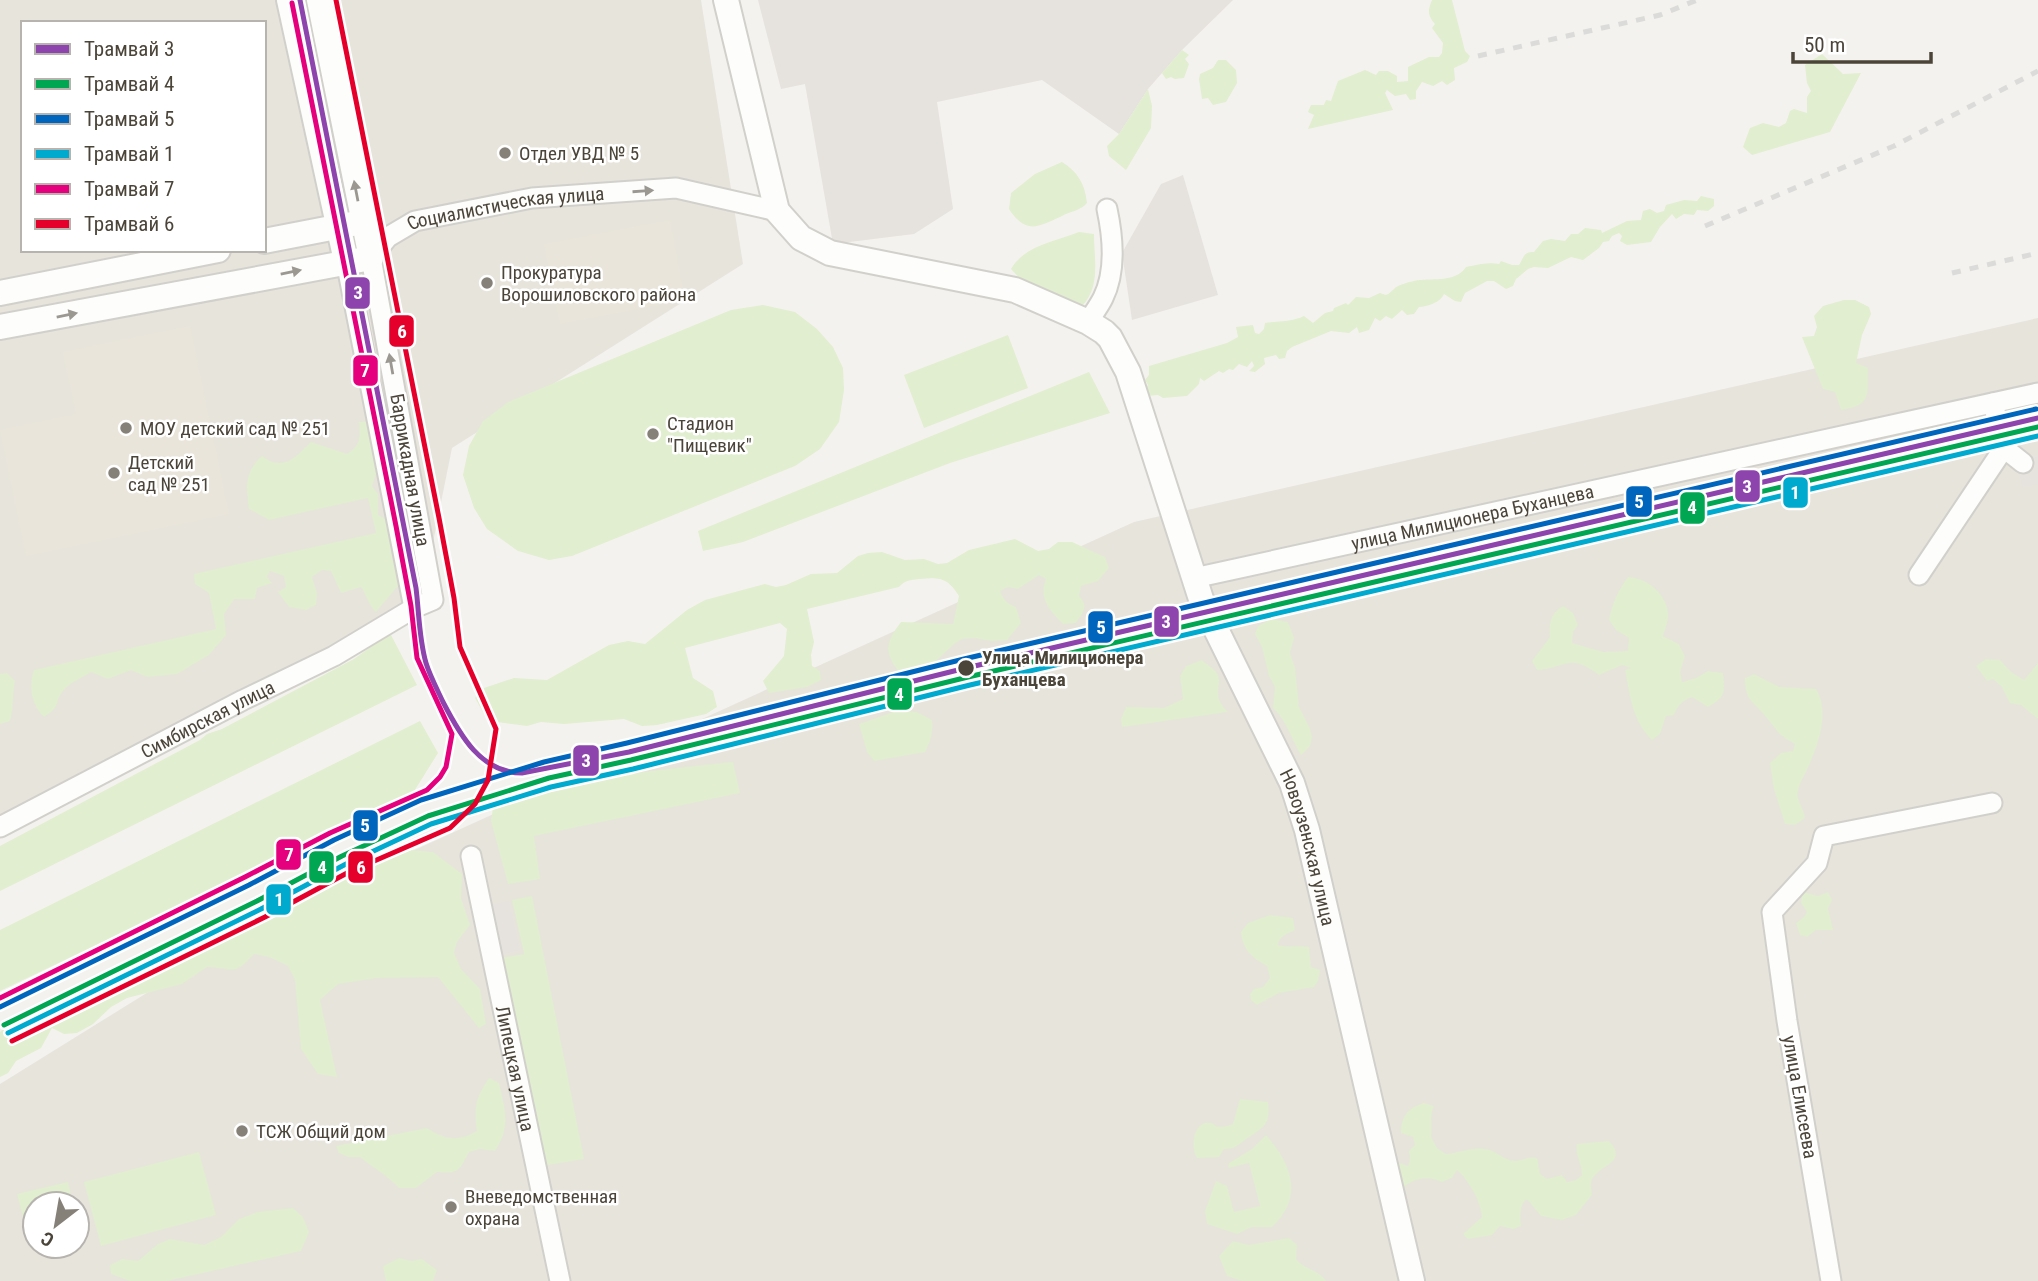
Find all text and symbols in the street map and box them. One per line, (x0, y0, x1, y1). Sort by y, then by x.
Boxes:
legend (21, 21, 266, 252)
scale bar (1793, 21, 1931, 65)
text: 50 m (1804, 33, 1845, 57)
text: Трамвай 3 (84, 37, 174, 61)
text: Трамвай 4 (84, 72, 174, 96)
text: Трамвай 5 (84, 107, 174, 131)
text: Трамвай 1 (84, 142, 174, 166)
place label: Отдел УВД № 5 (519, 142, 639, 165)
marker: Отдел УВД № 5 (497, 145, 513, 161)
text: Трамвай 7 (84, 177, 174, 201)
one-way arrow (351, 180, 362, 202)
street label: Социалистическая улица (402, 182, 605, 235)
one-way arrow (633, 185, 655, 196)
text: Трамвай 6 (84, 212, 174, 236)
place label: Прокуратура Ворошиловского района (501, 261, 696, 306)
one-way arrow (280, 266, 302, 277)
marker: Прокуратура Ворошиловского района (479, 275, 495, 291)
line badge: 3 (344, 276, 371, 310)
text: 3 (353, 281, 363, 304)
one-way arrow (56, 309, 78, 320)
line badge: 6 (388, 314, 415, 348)
text: 6 (397, 320, 407, 343)
one-way arrow (385, 353, 396, 375)
line badge: 7 (352, 354, 379, 387)
text: 7 (360, 359, 370, 382)
street label: Баррикадная улица (385, 392, 435, 548)
place label: Стадион "Пищевик" (667, 412, 752, 457)
place label: МОУ детский сад № 251 (140, 417, 330, 440)
marker: МОУ детский сад № 251 (118, 420, 134, 436)
marker: Стадион "Пищевик" (645, 426, 661, 442)
place label: Детский сад № 251 (128, 451, 210, 496)
marker: Детский сад № 251 (106, 465, 122, 481)
line badge: 3 (1734, 469, 1761, 503)
text: 3 (1742, 475, 1752, 498)
line badge: 1 (1782, 476, 1809, 509)
street label: улица Милиционера Буханцева (1349, 479, 1596, 555)
text: 1 (1790, 481, 1800, 504)
line badge: 5 (1625, 485, 1653, 518)
text: 5 (1634, 490, 1644, 513)
line badge: 4 (1679, 491, 1706, 525)
text: 4 (1687, 496, 1697, 519)
line badge: 3 (1153, 605, 1180, 638)
line badge: 5 (1087, 610, 1114, 644)
text: 3 (1161, 610, 1171, 633)
text: 5 (1096, 616, 1106, 639)
place label: Улица Милиционера Буханцева (982, 646, 1144, 691)
marker: Улица Милиционера Буханцева (956, 658, 976, 678)
street label: Симбирская улица (137, 675, 278, 763)
line badge: 4 (886, 677, 913, 711)
text: 4 (894, 683, 904, 706)
line badge: 3 (572, 744, 600, 777)
text: 3 (581, 749, 591, 772)
street label: Новоузенская улица (1275, 765, 1340, 928)
line badge: 5 (352, 809, 379, 842)
text: 5 (360, 814, 370, 837)
line badge: 7 (275, 838, 302, 871)
text: 7 (284, 843, 294, 866)
line badge: 4 (308, 850, 335, 884)
line badge: 6 (347, 850, 374, 884)
text: 4 (317, 856, 327, 879)
text: 6 (356, 856, 366, 879)
line badge: 1 (265, 883, 292, 916)
text: 1 (274, 888, 284, 911)
street label: Липецкая улица (491, 1004, 540, 1133)
street label: улица Елисеева (1778, 1034, 1822, 1160)
place label: ТСЖ Общий дом (256, 1120, 386, 1143)
marker: ТСЖ Общий дом (234, 1123, 250, 1139)
place label: Вневедомственная охрана (465, 1185, 617, 1230)
north arrow (21, 1190, 91, 1260)
marker: Вневедомственная охрана (443, 1199, 459, 1215)
text: С (37, 1226, 58, 1252)

